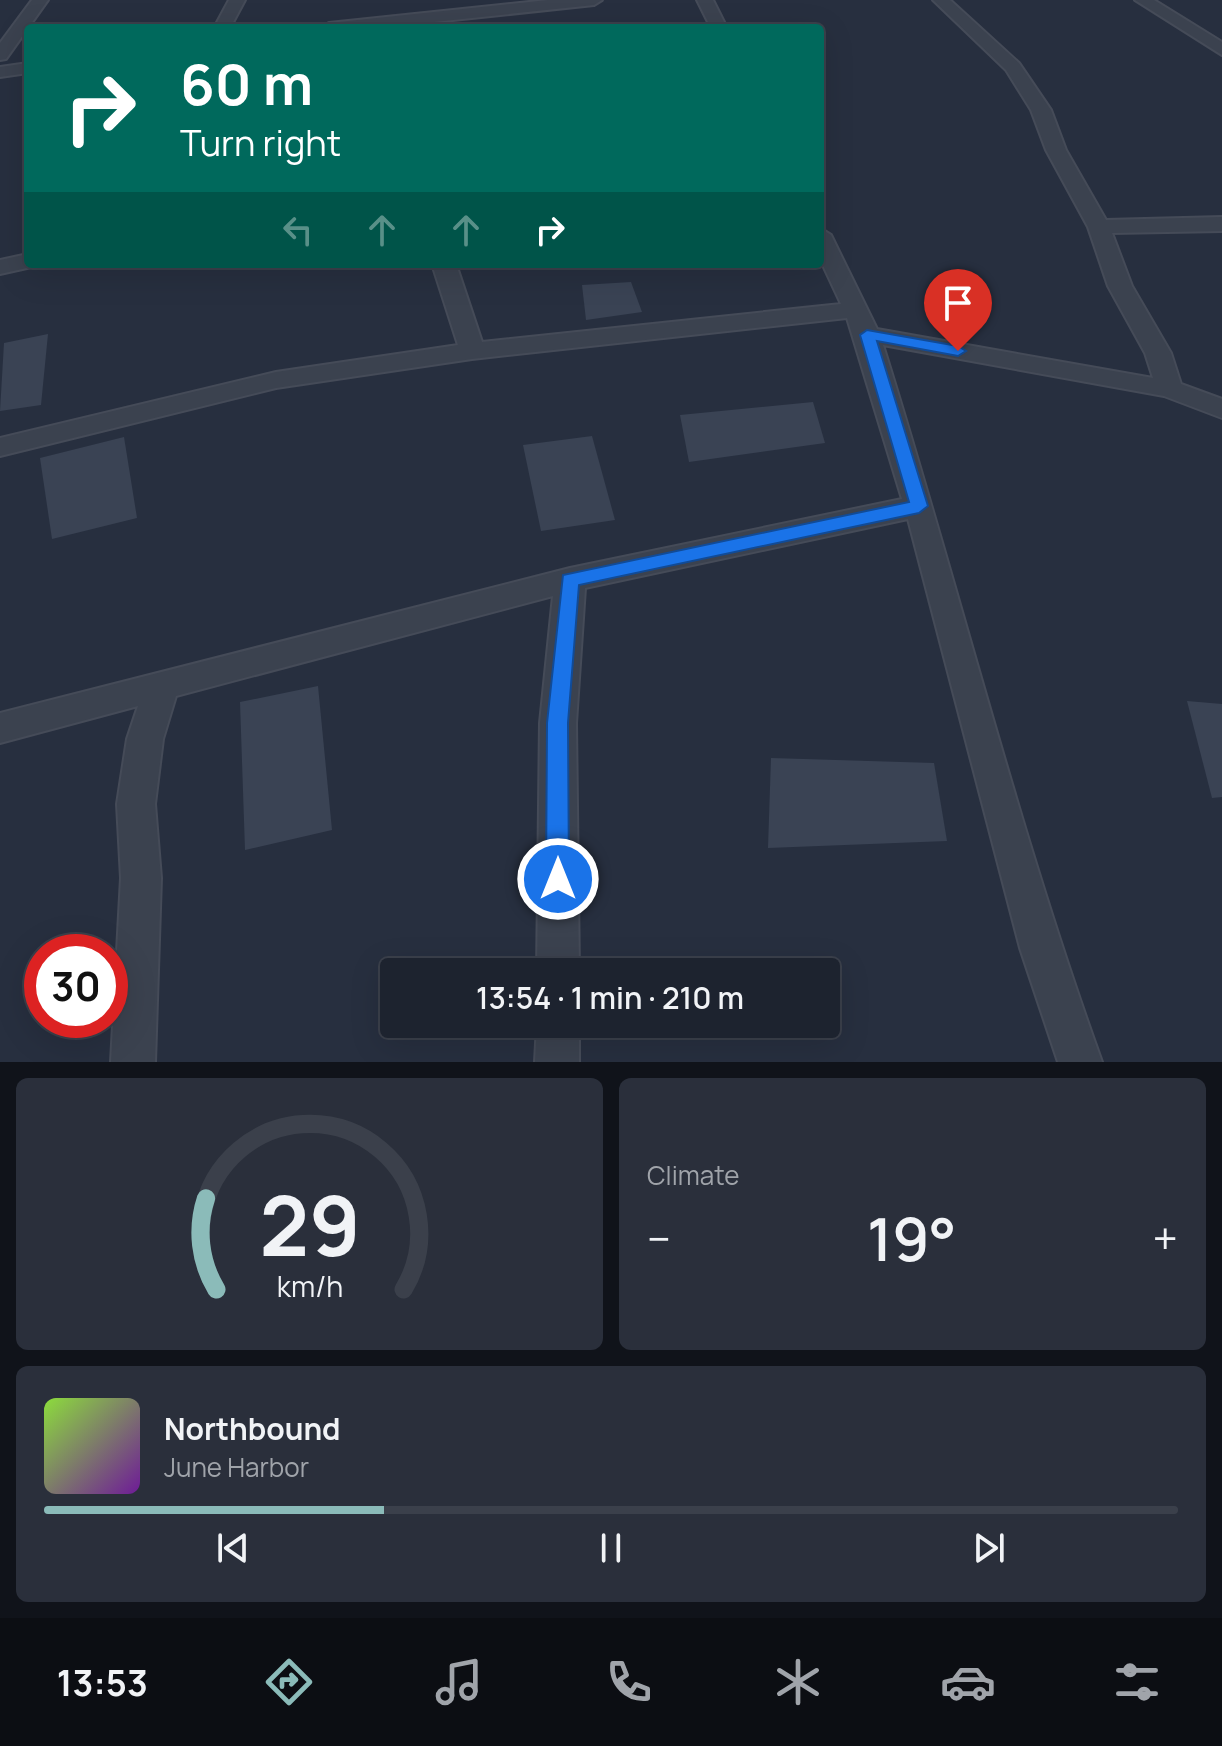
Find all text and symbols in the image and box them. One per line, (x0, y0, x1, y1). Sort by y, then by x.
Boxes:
text: 60 m (180, 45, 313, 122)
icon: right (48, 56, 152, 160)
text: Turn right (180, 118, 341, 167)
icon: left (276, 208, 320, 252)
icon: ahead (360, 208, 404, 252)
icon: ahead (444, 208, 488, 252)
icon: right (528, 208, 572, 252)
pin (924, 269, 992, 351)
icon: arrive (936, 281, 980, 325)
position arrow (516, 837, 600, 921)
speed limit sign: 30 (24, 934, 128, 1038)
text: 13:54 · 1 min · 210 m (476, 977, 744, 1018)
text: Climate (647, 1157, 739, 1193)
text: 29 (259, 1167, 360, 1281)
text: 19° (867, 1197, 957, 1279)
text: − (647, 1208, 671, 1268)
text: + (1153, 1208, 1178, 1268)
text: km/h (276, 1267, 343, 1306)
text: Northbound (164, 1408, 341, 1449)
text: June Harbor (164, 1449, 309, 1485)
icon: previous (211, 1526, 255, 1570)
icon: pause (589, 1526, 633, 1570)
icon: next (967, 1526, 1011, 1570)
icon: directions (261, 1654, 317, 1710)
icon: music (431, 1654, 487, 1710)
icon: phone (601, 1654, 657, 1710)
icon: climate (770, 1654, 826, 1710)
icon: car (940, 1654, 996, 1710)
icon: filters (1109, 1654, 1165, 1710)
text: 13:53 (57, 1658, 148, 1707)

